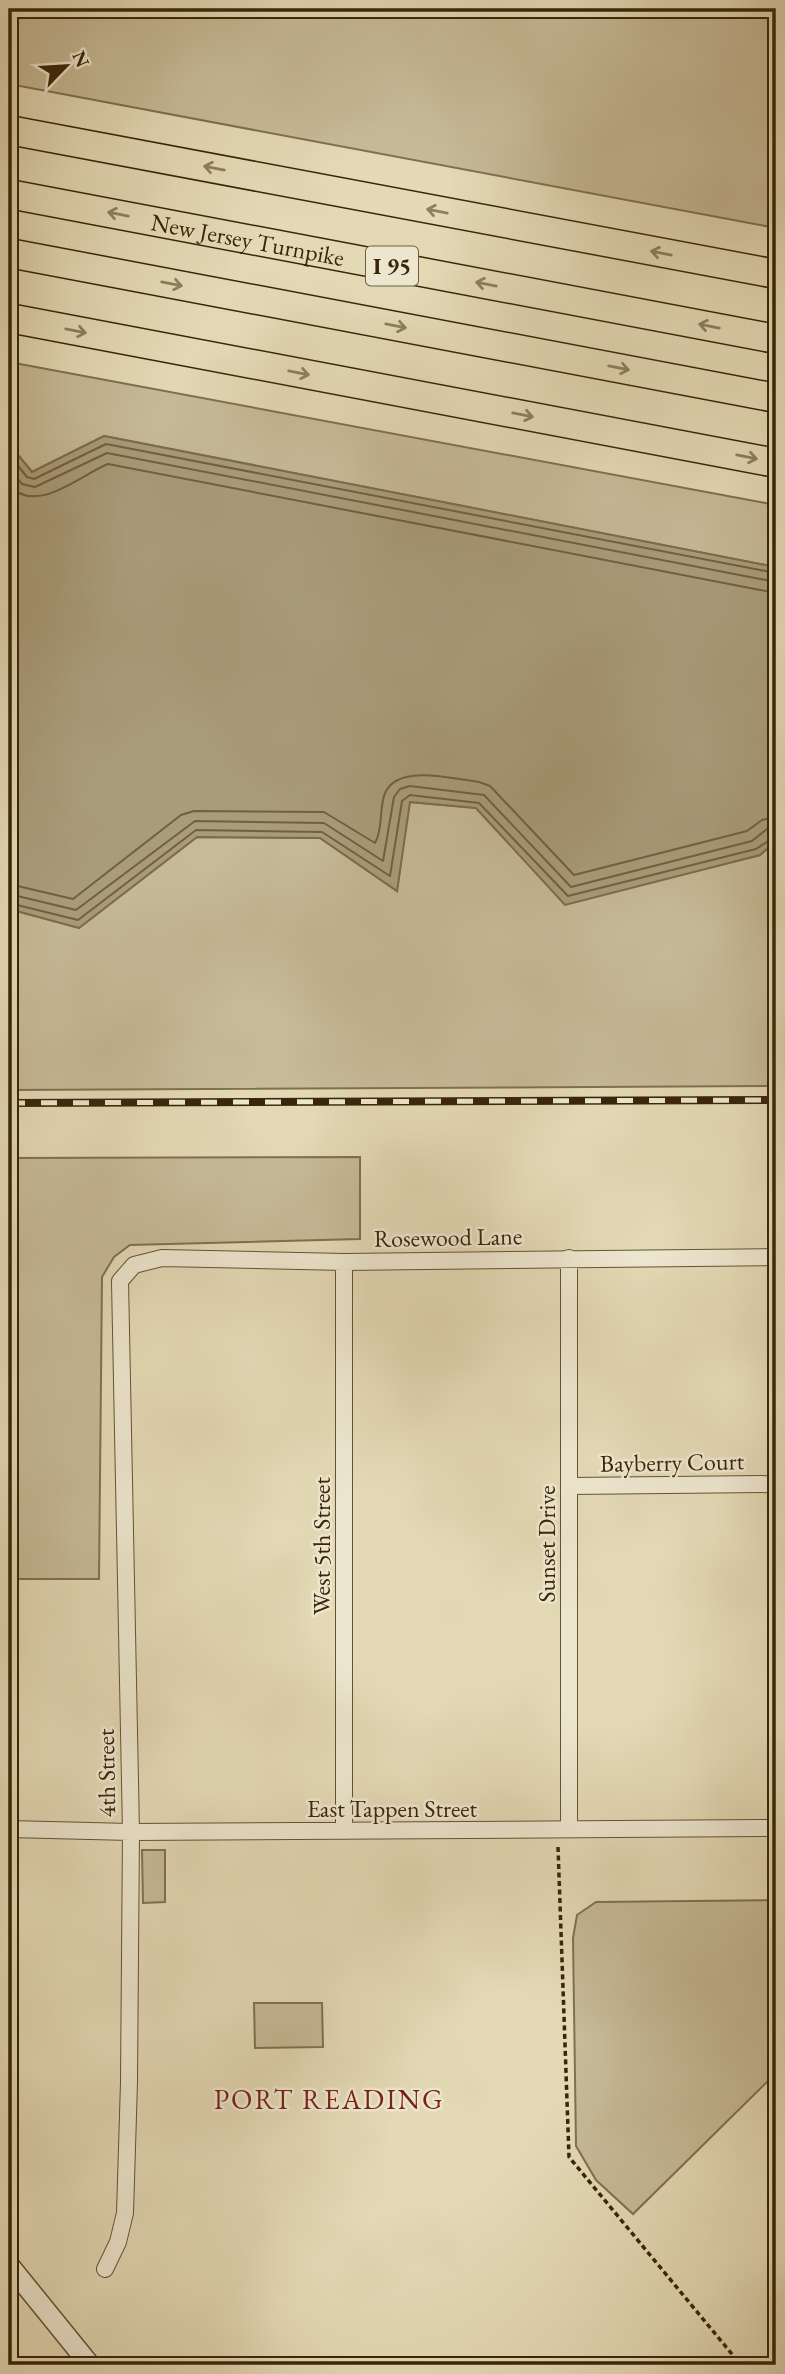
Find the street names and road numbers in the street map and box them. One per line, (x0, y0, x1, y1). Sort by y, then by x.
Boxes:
street label: New Jersey Turnpike (149, 206, 347, 273)
road number: I 95 (366, 246, 418, 286)
street label: Rosewood Lane (374, 1220, 522, 1254)
street label: Bayberry Court (600, 1445, 745, 1479)
street label: West 5th Street (306, 1477, 337, 1615)
street label: Sunset Drive (531, 1485, 562, 1603)
street label: 4th Street (90, 1728, 122, 1818)
street label: East Tappen Street (307, 1793, 478, 1824)

